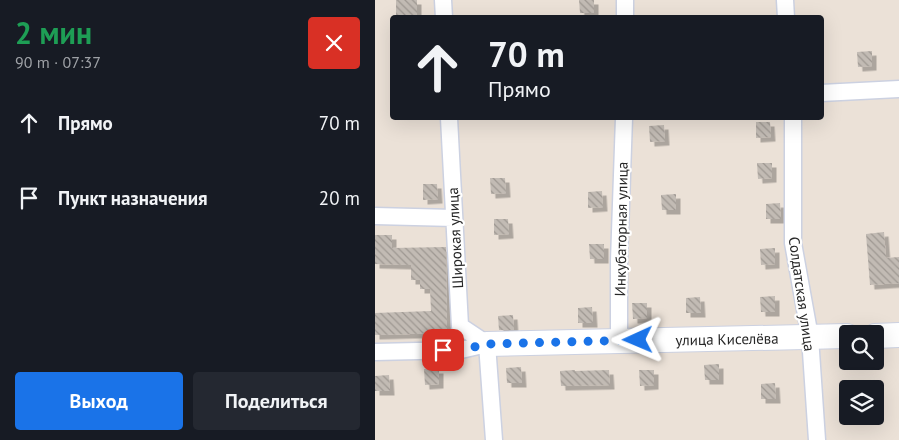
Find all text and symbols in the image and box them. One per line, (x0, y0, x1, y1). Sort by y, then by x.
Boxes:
text: 2 мин (15, 13, 92, 52)
button: close (308, 17, 360, 69)
text: 70 m (488, 31, 565, 77)
icon: ahead (405, 35, 470, 100)
text: 90 m · 07:37 (15, 52, 101, 72)
text: Прямо (488, 75, 551, 103)
icon: ahead (15, 109, 43, 137)
text: Прямо (58, 111, 113, 135)
text: 70 m (319, 111, 360, 135)
street label: Инкубаторная улица (610, 162, 632, 296)
icon: arrive (15, 184, 43, 212)
text: Пункт назначения (58, 186, 208, 210)
text: 20 m (319, 186, 360, 210)
street label: Широкая улица (443, 187, 467, 289)
street label: Солдатская улица (785, 235, 819, 353)
position arrow (611, 313, 663, 365)
map controls (839, 325, 884, 425)
button: search (839, 325, 884, 370)
pin (422, 329, 464, 371)
street label: улица Киселёва (675, 329, 779, 349)
icon: arrive (429, 336, 457, 364)
button: Выход (15, 372, 183, 430)
button: Поделиться (193, 372, 360, 430)
button: layers (839, 380, 884, 425)

